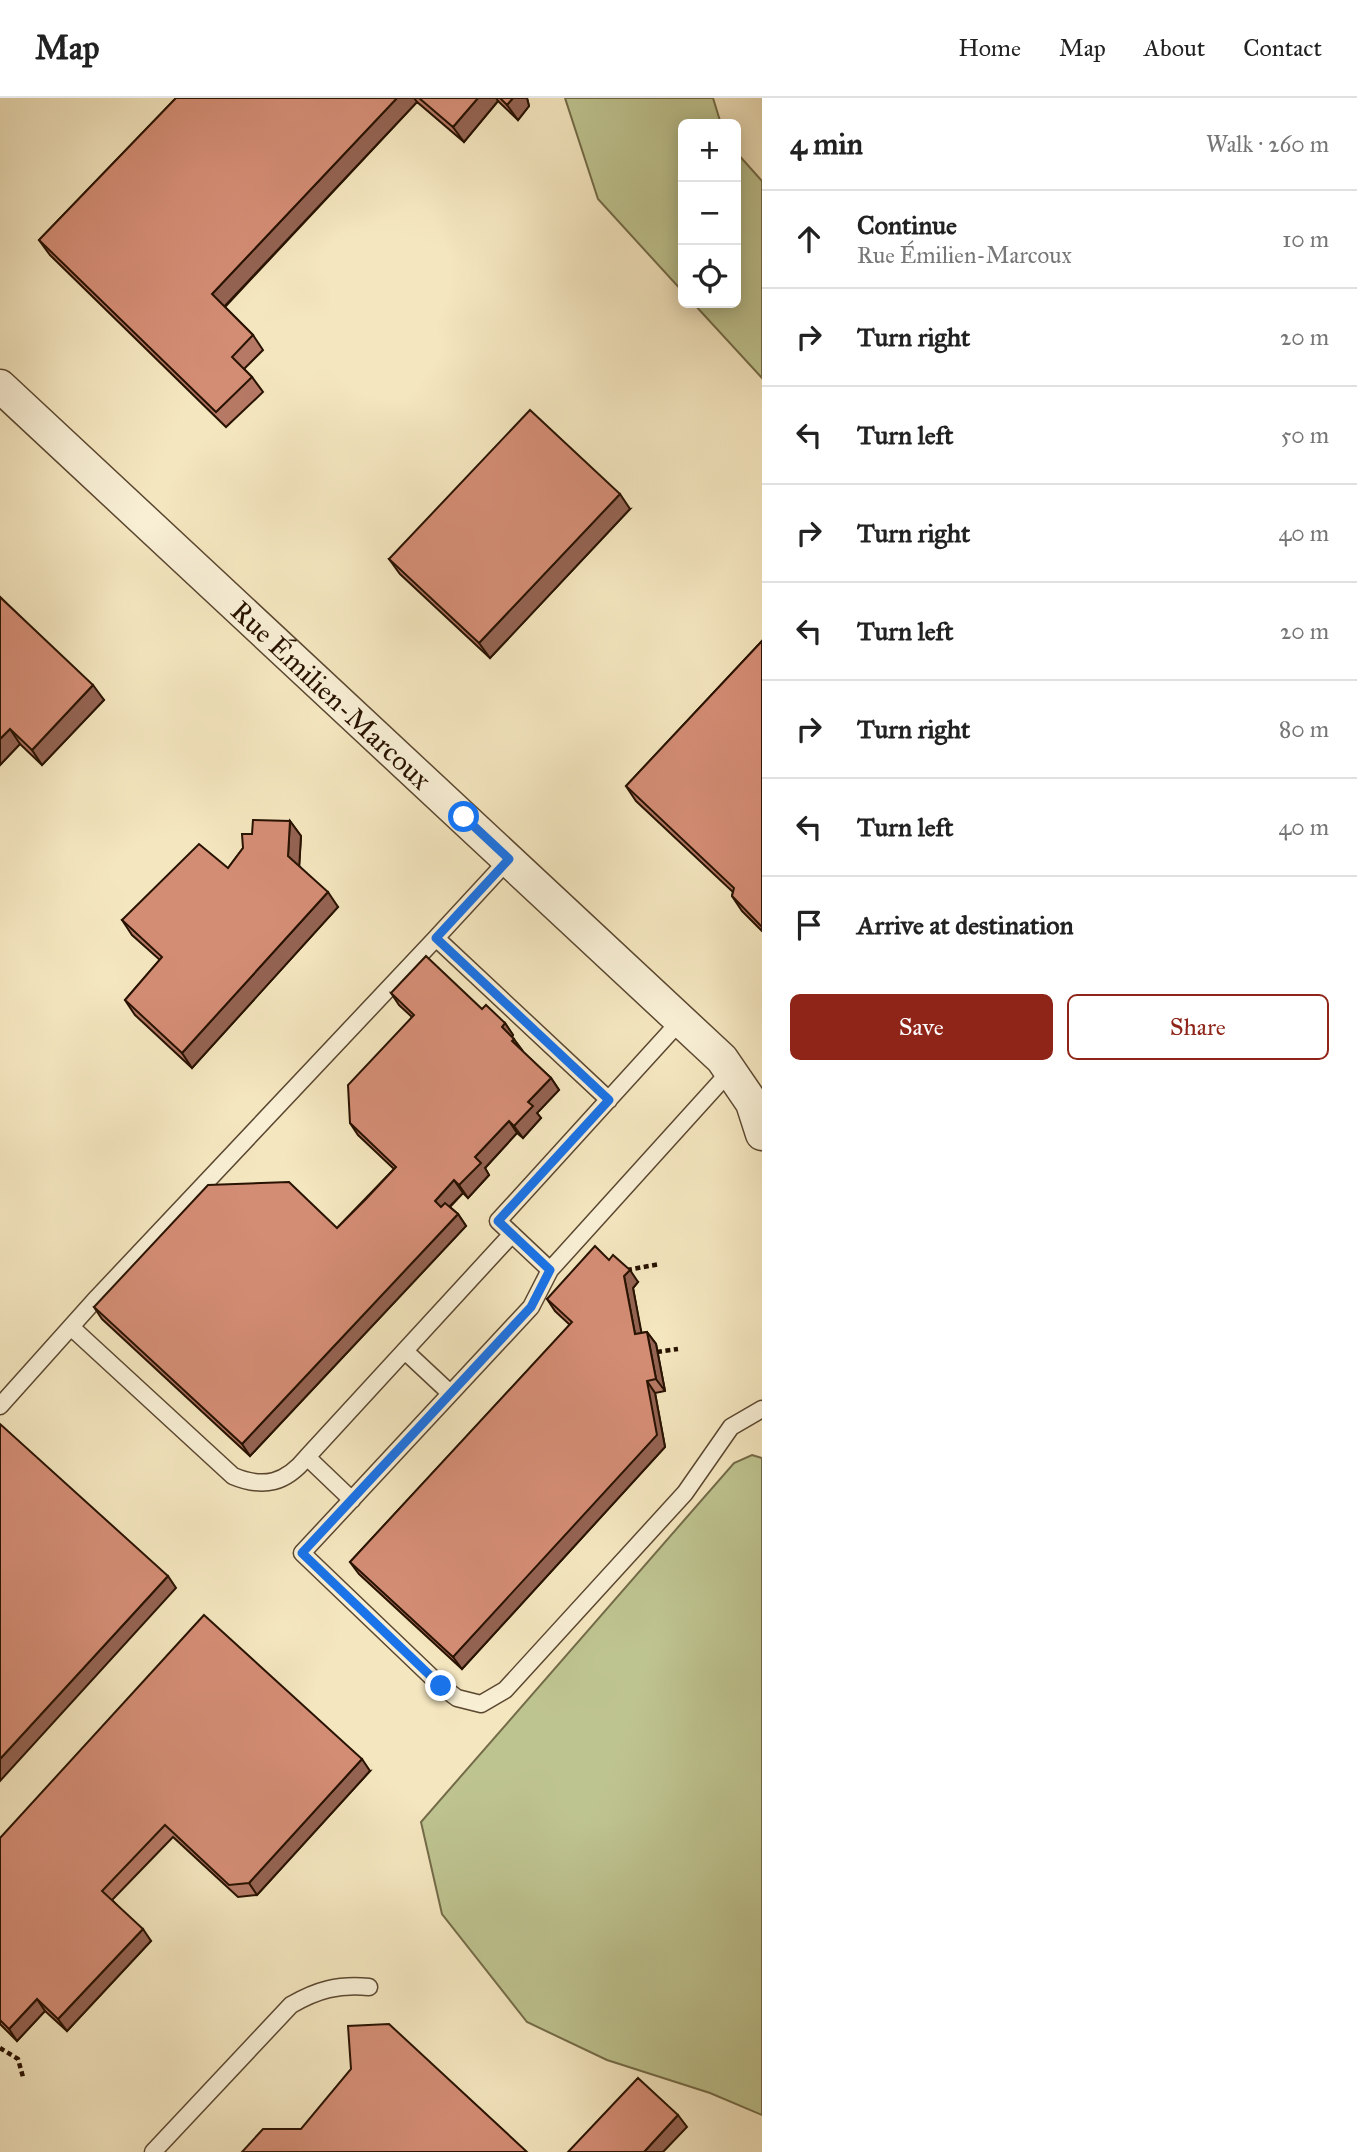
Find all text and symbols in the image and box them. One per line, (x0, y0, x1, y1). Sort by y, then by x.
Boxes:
text: Map (35, 28, 99, 68)
text: Home (958, 33, 1021, 63)
text: Map (1059, 33, 1106, 63)
text: About (1144, 33, 1205, 63)
text: Contact (1243, 33, 1322, 63)
map controls (678, 119, 741, 308)
button: + (678, 119, 741, 182)
text: 4 min (790, 126, 863, 162)
text: Walk · 260 m (1206, 130, 1329, 158)
button: − (678, 182, 741, 245)
text: Continue (857, 209, 957, 241)
icon: ahead (790, 220, 828, 258)
text: 10 m (1282, 225, 1329, 253)
text: Rue Émilien-Marcoux (857, 241, 1072, 269)
button: locate (678, 245, 741, 308)
icon: right (790, 318, 828, 356)
text: Turn right (857, 321, 970, 353)
text: 20 m (1280, 323, 1329, 351)
icon: left (790, 416, 828, 454)
text: Turn left (857, 419, 953, 451)
text: 50 m (1281, 421, 1329, 449)
icon: right (790, 514, 828, 552)
text: Turn right (857, 517, 970, 549)
text: 40 m (1279, 519, 1329, 547)
street label: Rue Émilien-Marcoux (223, 593, 439, 798)
icon: left (790, 612, 828, 650)
text: Turn left (857, 615, 953, 647)
text: 20 m (1280, 617, 1329, 645)
icon: right (790, 710, 828, 748)
text: Turn right (857, 713, 970, 745)
text: 80 m (1279, 715, 1329, 743)
route start (448, 801, 479, 832)
icon: left (790, 808, 828, 846)
text: Turn left (857, 811, 953, 843)
text: 40 m (1279, 813, 1329, 841)
icon: arrive (790, 906, 828, 944)
text: Arrive at destination (857, 909, 1074, 941)
button: Save (790, 994, 1053, 1060)
button: Share (1067, 994, 1329, 1060)
route end (425, 1670, 456, 1701)

